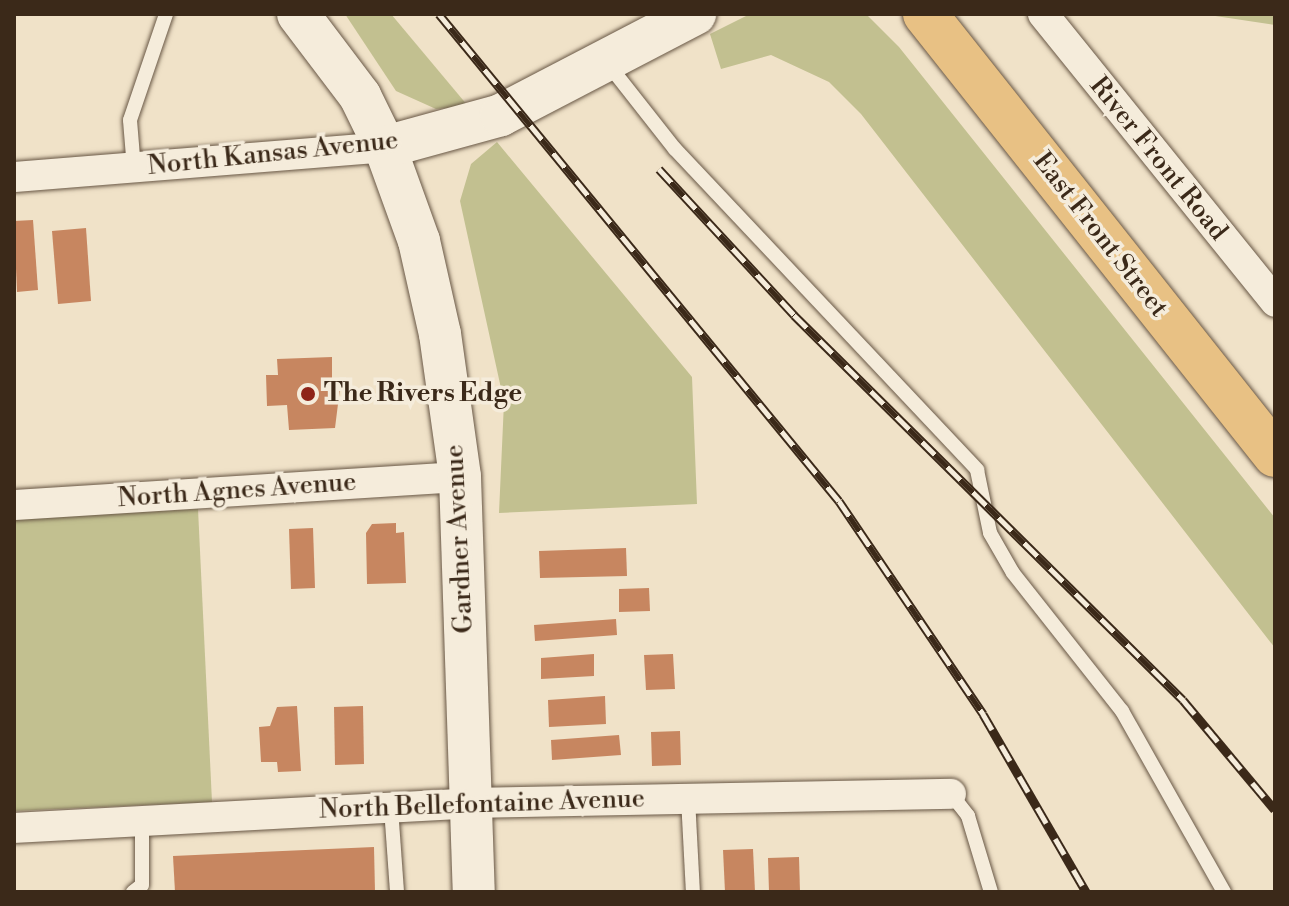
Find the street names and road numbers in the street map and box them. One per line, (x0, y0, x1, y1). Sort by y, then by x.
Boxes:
street label: River Front Road (1082, 71, 1234, 247)
street label: North Kansas Avenue (146, 125, 400, 183)
street label: East Front Street (1026, 146, 1174, 324)
street label: Gardner Avenue (439, 444, 481, 634)
street label: North Agnes Avenue (117, 467, 357, 515)
street label: North Bellefontaine Avenue (319, 784, 645, 826)

